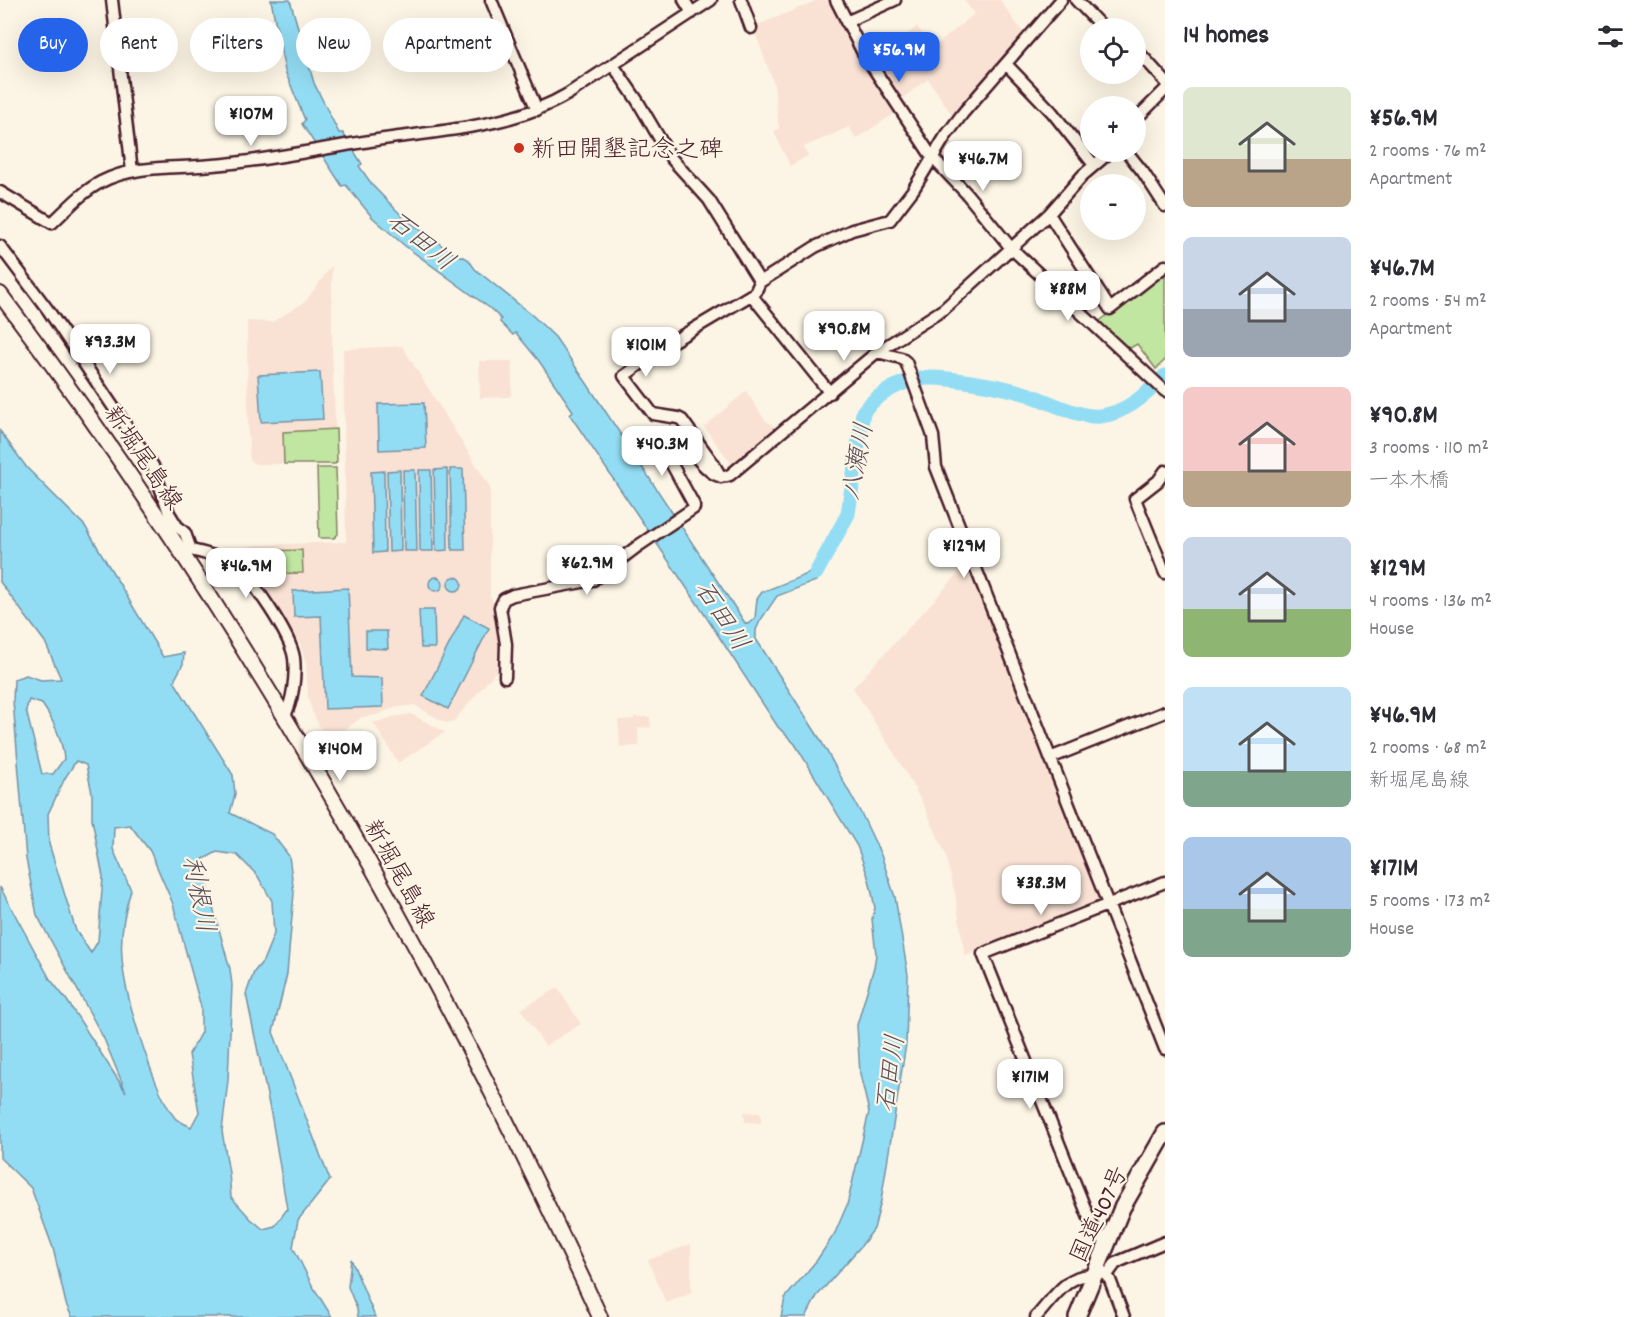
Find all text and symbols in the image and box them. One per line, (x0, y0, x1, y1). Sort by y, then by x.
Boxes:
chip: Buy (18, 18, 88, 72)
chip: Rent (100, 18, 178, 72)
chip: Filters (190, 18, 284, 72)
chip: New (296, 18, 371, 72)
chip: Apartment (383, 18, 513, 72)
map controls (1080, 18, 1146, 240)
button: locate (1080, 18, 1146, 84)
text: 14 homes (1183, 18, 1269, 55)
icon: filters (1594, 20, 1627, 53)
pin: ¥56.9M (850, 32, 948, 83)
text: ¥56.9M (873, 37, 925, 65)
pin: ¥107M (209, 96, 293, 147)
button: + (1080, 96, 1146, 162)
text: ¥107M (229, 101, 273, 129)
text: ¥56.9M (1369, 101, 1438, 138)
icon: home (1231, 111, 1303, 183)
place label: 新田開墾記念之碑 (531, 134, 723, 168)
text: 2 rooms · 76 m² (1369, 138, 1487, 166)
marker: 新田開墾記念之碑 (512, 141, 526, 155)
pin: ¥46.7M (934, 141, 1032, 192)
text: ¥46.7M (958, 146, 1008, 174)
text: Apartment (1369, 166, 1452, 194)
button: − (1080, 174, 1146, 240)
water label: 石田川 (378, 204, 462, 282)
text: ¥46.7M (1369, 251, 1435, 288)
icon: home (1231, 261, 1303, 333)
pin: ¥88M (1032, 271, 1104, 322)
text: ¥88M (1049, 276, 1087, 304)
text: 2 rooms · 54 m² (1369, 288, 1487, 316)
pin: ¥90.8M (795, 311, 893, 362)
text: ¥90.8M (818, 316, 870, 344)
text: Apartment (1369, 316, 1452, 344)
pin: ¥93.3M (61, 324, 159, 375)
pin: ¥101M (604, 327, 688, 378)
text: ¥93.3M (84, 329, 136, 357)
text: ¥101M (625, 332, 667, 360)
text: ¥90.8M (1369, 398, 1438, 435)
street label: 新堀尾島線 (94, 399, 189, 518)
icon: home (1231, 411, 1303, 483)
water label: 八瀬川 (834, 420, 885, 503)
pin: ¥40.3M (613, 426, 711, 477)
text: ¥40.3M (636, 431, 688, 459)
text: 3 rooms · 110 m² (1369, 435, 1489, 463)
text: 一本木橋 (1369, 468, 1449, 496)
pin: ¥129M (922, 528, 1006, 579)
text: ¥129M (942, 533, 986, 561)
pin: ¥62.9M (538, 545, 636, 596)
pin: ¥46.9M (197, 548, 295, 599)
text: ¥62.9M (561, 550, 613, 578)
text: ¥129M (1369, 551, 1426, 588)
text: ¥46.9M (220, 553, 272, 581)
icon: home (1231, 561, 1303, 633)
water label: 石田川 (683, 574, 757, 660)
text: 4 rooms · 136 m² (1369, 588, 1492, 616)
text: House (1369, 616, 1414, 644)
text: ¥46.9M (1369, 698, 1437, 735)
icon: home (1231, 711, 1303, 783)
pin: ¥140M (298, 731, 382, 782)
text: 2 rooms · 68 m² (1369, 735, 1487, 763)
text: ¥140M (318, 736, 362, 764)
text: 新堀尾島線 (1369, 768, 1469, 796)
street label: 新堀尾島線 (353, 814, 441, 935)
text: ¥171M (1369, 851, 1418, 888)
water label: 利根川 (171, 853, 222, 936)
icon: home (1231, 861, 1303, 933)
pin: ¥38.3M (992, 865, 1090, 916)
text: ¥38.3M (1016, 870, 1066, 898)
text: 5 rooms · 173 m² (1369, 888, 1490, 916)
text: House (1369, 916, 1414, 944)
water label: 石田川 (869, 1032, 916, 1115)
pin: ¥171M (988, 1059, 1072, 1110)
text: ¥171M (1011, 1064, 1049, 1092)
street label: 国道407号 (1063, 1161, 1138, 1270)

